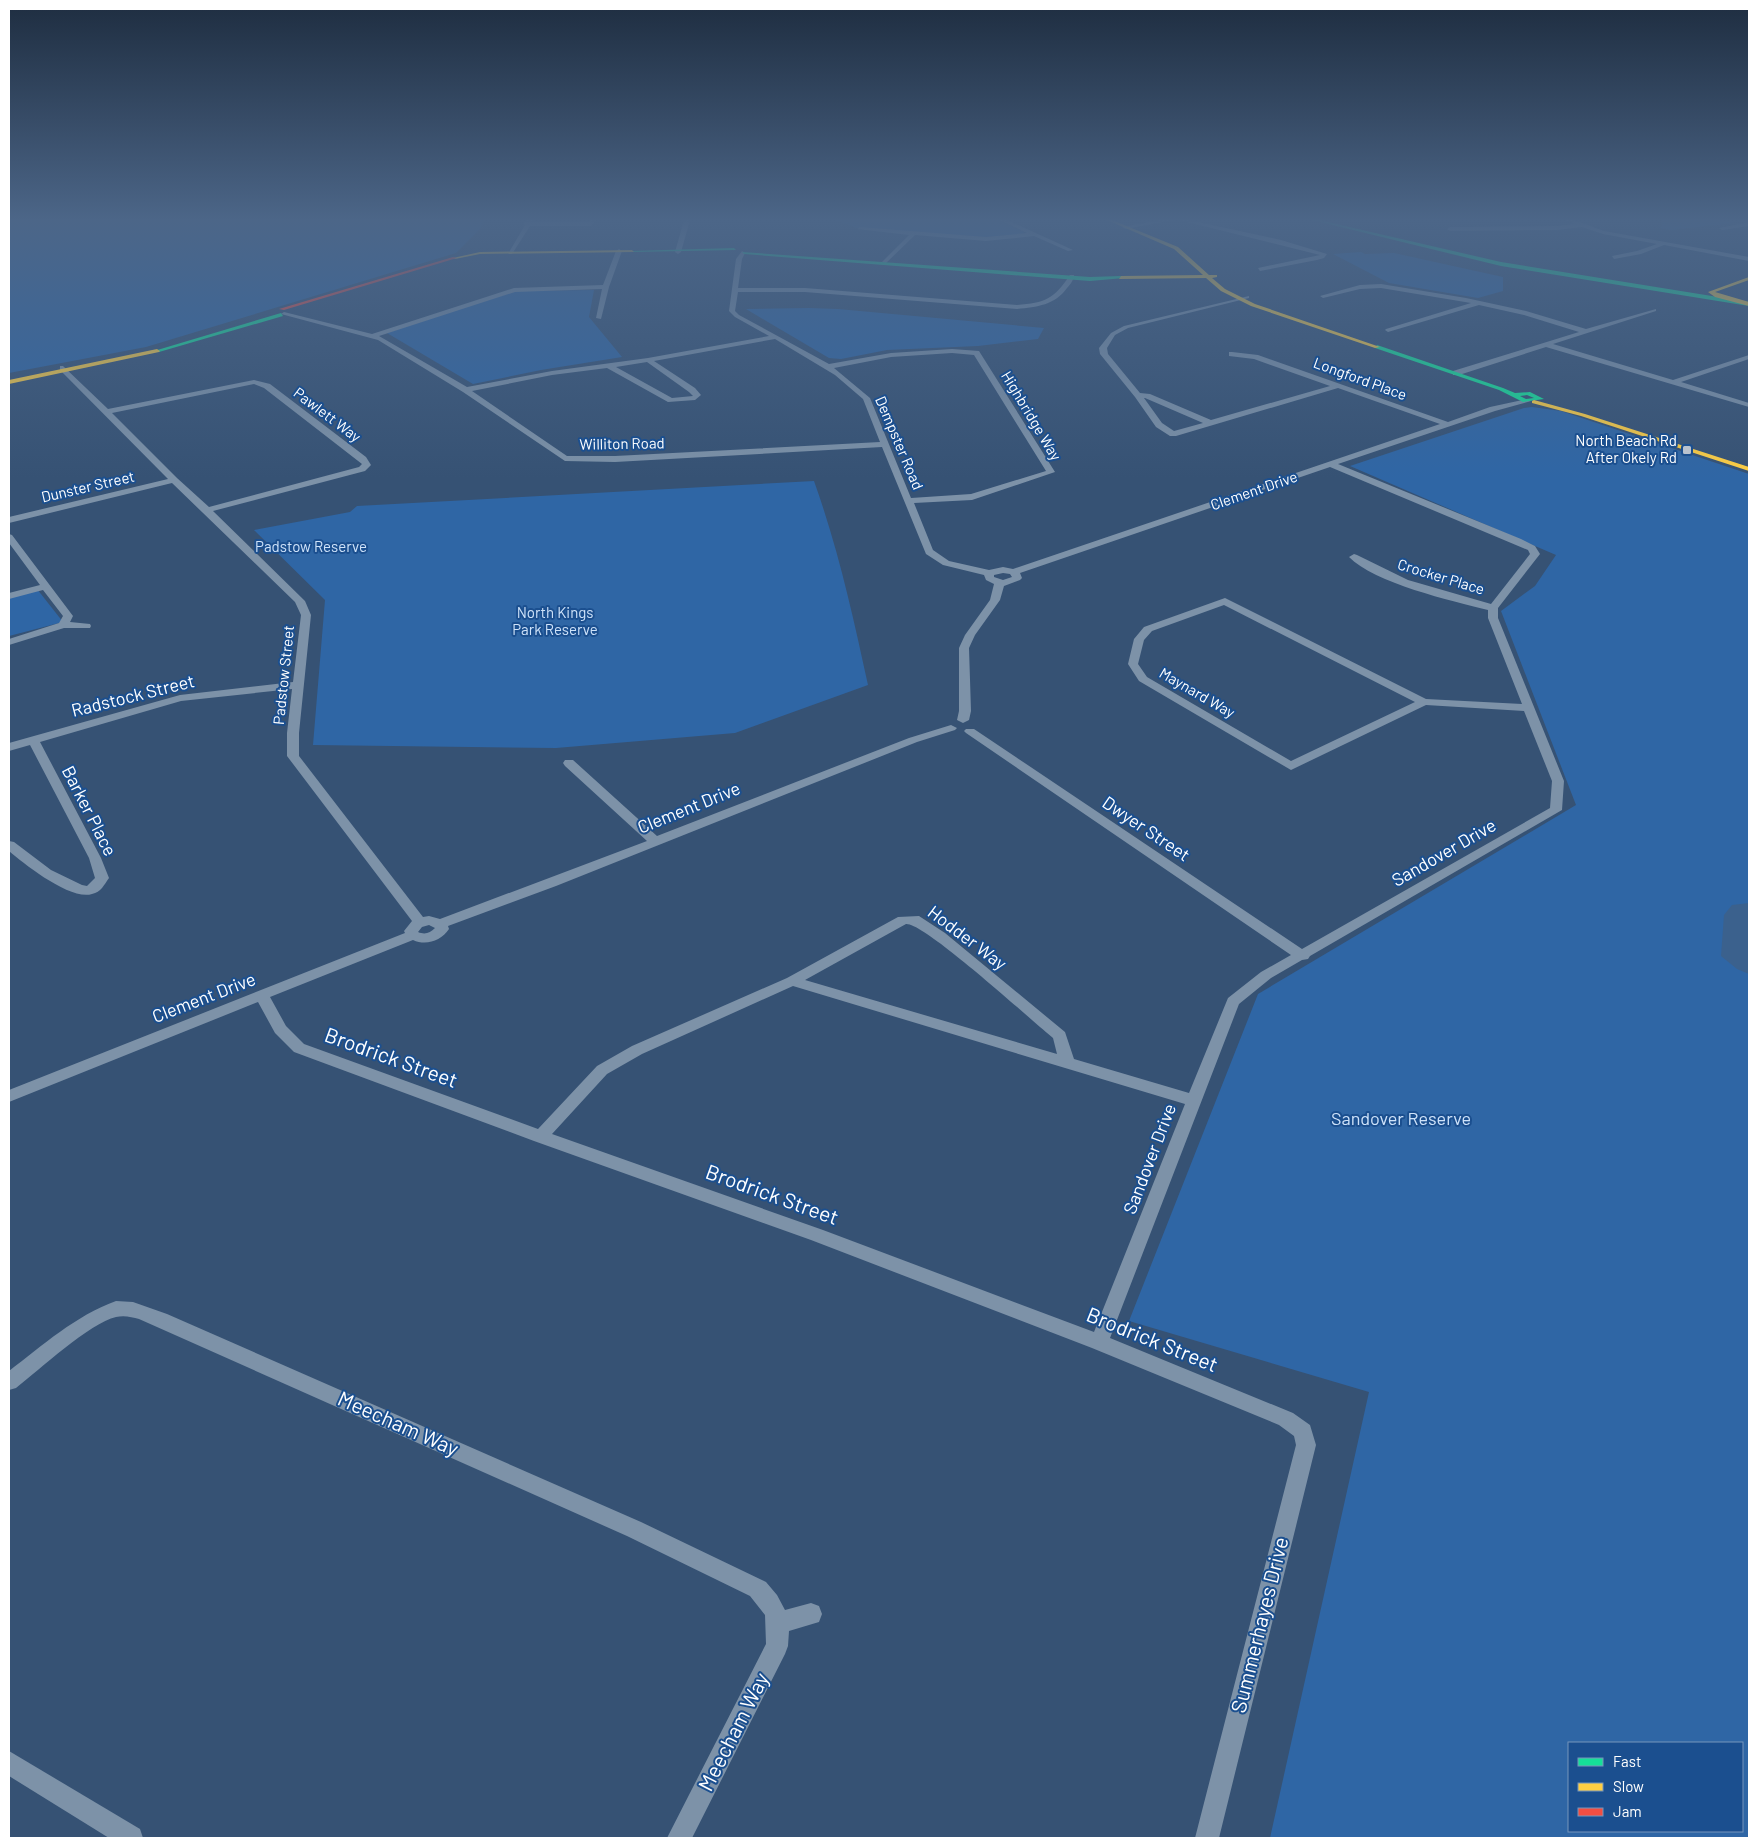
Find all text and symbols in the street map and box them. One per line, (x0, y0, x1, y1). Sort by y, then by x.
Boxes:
street label: Longford Place (1311, 353, 1409, 403)
street label: Highbridge Way (998, 367, 1066, 464)
street label: Pawlett Way (290, 383, 365, 445)
street label: Dempster Road (872, 393, 928, 492)
place label: North Beach Rd After Okely Rd (1575, 431, 1677, 466)
street label: Williton Road (579, 433, 665, 453)
marker: North Beach Rd After Okely Rd (1681, 444, 1693, 456)
street label: Dunster Street (39, 467, 136, 505)
street label: Clement Drive (1208, 467, 1300, 513)
park label: Padstow Reserve (255, 537, 367, 555)
street label: Crocker Place (1396, 554, 1487, 598)
park label: North Kings Park Reserve (512, 603, 598, 638)
street label: Padstow Street (269, 624, 297, 725)
street label: Maynard Way (1156, 663, 1239, 721)
street label: Radstock Street (69, 669, 197, 721)
street label: Barker Place (58, 762, 122, 859)
street label: Clement Drive (634, 776, 743, 838)
street label: Dwyer Street (1099, 791, 1195, 865)
street label: Sandover Drive (1387, 813, 1500, 891)
street label: Hodder Way (924, 900, 1011, 974)
street label: Clement Drive (149, 967, 258, 1027)
street label: Brodrick Street (322, 1021, 461, 1092)
street label: Sandover Drive (1118, 1100, 1180, 1217)
park label: Sandover Reserve (1331, 1107, 1471, 1129)
street label: Brodrick Street (703, 1158, 842, 1229)
street label: Brodrick Street (1083, 1301, 1222, 1376)
street label: Meecham Way (334, 1385, 463, 1461)
street label: Summerhayes Drive (1225, 1534, 1292, 1715)
street label: Meecham Way (692, 1668, 773, 1795)
legend (1568, 1742, 1743, 1832)
text: Fast (1613, 1752, 1641, 1770)
text: Slow (1613, 1777, 1644, 1795)
text: Jam (1613, 1802, 1642, 1820)

